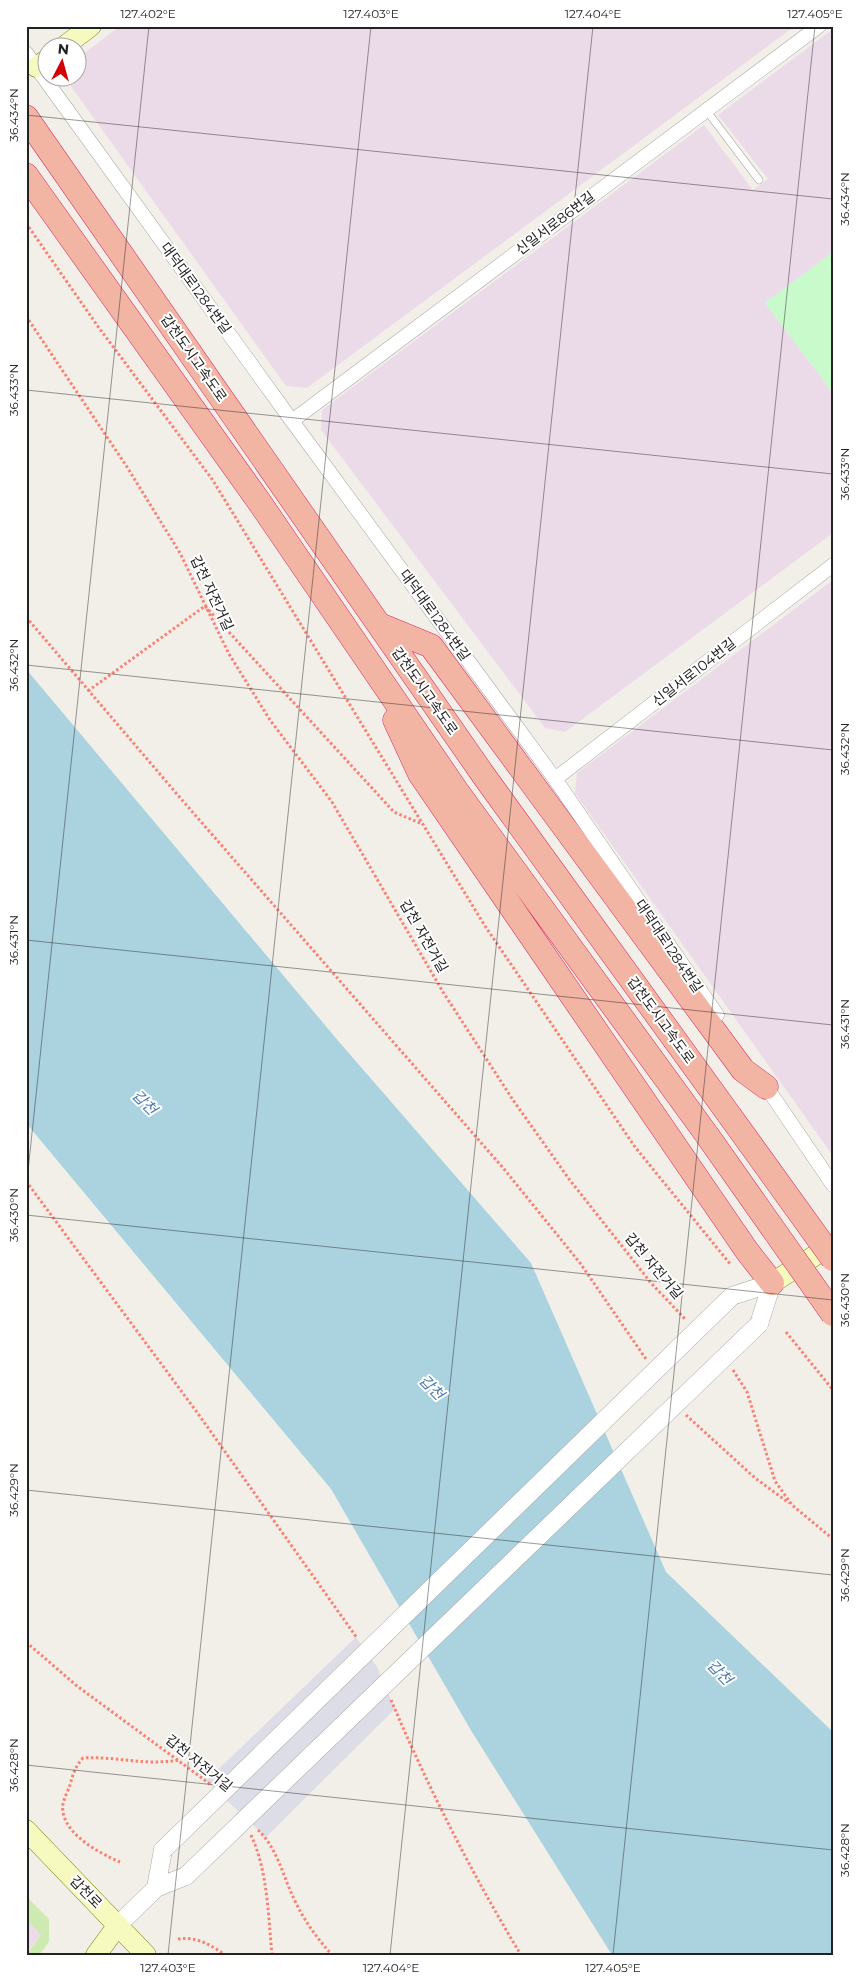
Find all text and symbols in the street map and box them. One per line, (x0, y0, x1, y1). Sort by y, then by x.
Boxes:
text: 127.402°E (120, 6, 176, 21)
text: 127.403°E (343, 6, 399, 21)
text: 127.404°E (565, 6, 621, 21)
text: 127.405°E (787, 6, 843, 21)
north arrow (38, 38, 88, 88)
text: N (57, 40, 70, 59)
text: 36.434°N (6, 88, 21, 142)
text: 36.434°N (837, 172, 852, 226)
street label: 신일서로86번길 (512, 187, 598, 259)
street label: 대덕대로1284번길 (157, 239, 235, 337)
street label: 갑천도시고속도로 (157, 311, 231, 405)
text: 36.433°N (6, 364, 21, 416)
text: 36.433°N (837, 448, 852, 500)
street label: 갑천 자전거길 (187, 553, 237, 633)
street label: 대덕대로1284번길 (396, 566, 474, 664)
street label: 신일서로104번길 (649, 634, 739, 710)
text: 36.432°N (6, 639, 21, 691)
street label: 갑천도시고속도로 (388, 644, 462, 738)
text: 36.432°N (837, 723, 852, 775)
street label: 갑천 자전거길 (396, 896, 452, 976)
street label: 대덕대로1284번길 (631, 896, 707, 996)
text: 36.431°N (6, 915, 21, 965)
street label: 갑천도시고속도로 (623, 973, 699, 1067)
text: 36.431°N (837, 999, 852, 1049)
water label: 갑천 (129, 1086, 163, 1120)
text: 36.430°N (6, 1188, 21, 1242)
street label: 갑천 자전거길 (621, 1229, 687, 1303)
text: 36.430°N (837, 1273, 852, 1327)
water label: 갑천 (416, 1371, 450, 1405)
text: 36.429°N (6, 1463, 21, 1517)
text: 36.429°N (837, 1548, 852, 1602)
water label: 갑천 (704, 1656, 738, 1690)
street label: 갑천 자전거길 (162, 1731, 236, 1795)
text: 36.428°N (6, 1738, 21, 1792)
text: 36.428°N (837, 1823, 852, 1877)
street label: 갑천로 (66, 1872, 106, 1912)
text: 127.403°E (140, 1960, 196, 1975)
text: 127.404°E (363, 1960, 419, 1975)
text: 127.405°E (585, 1960, 641, 1975)

